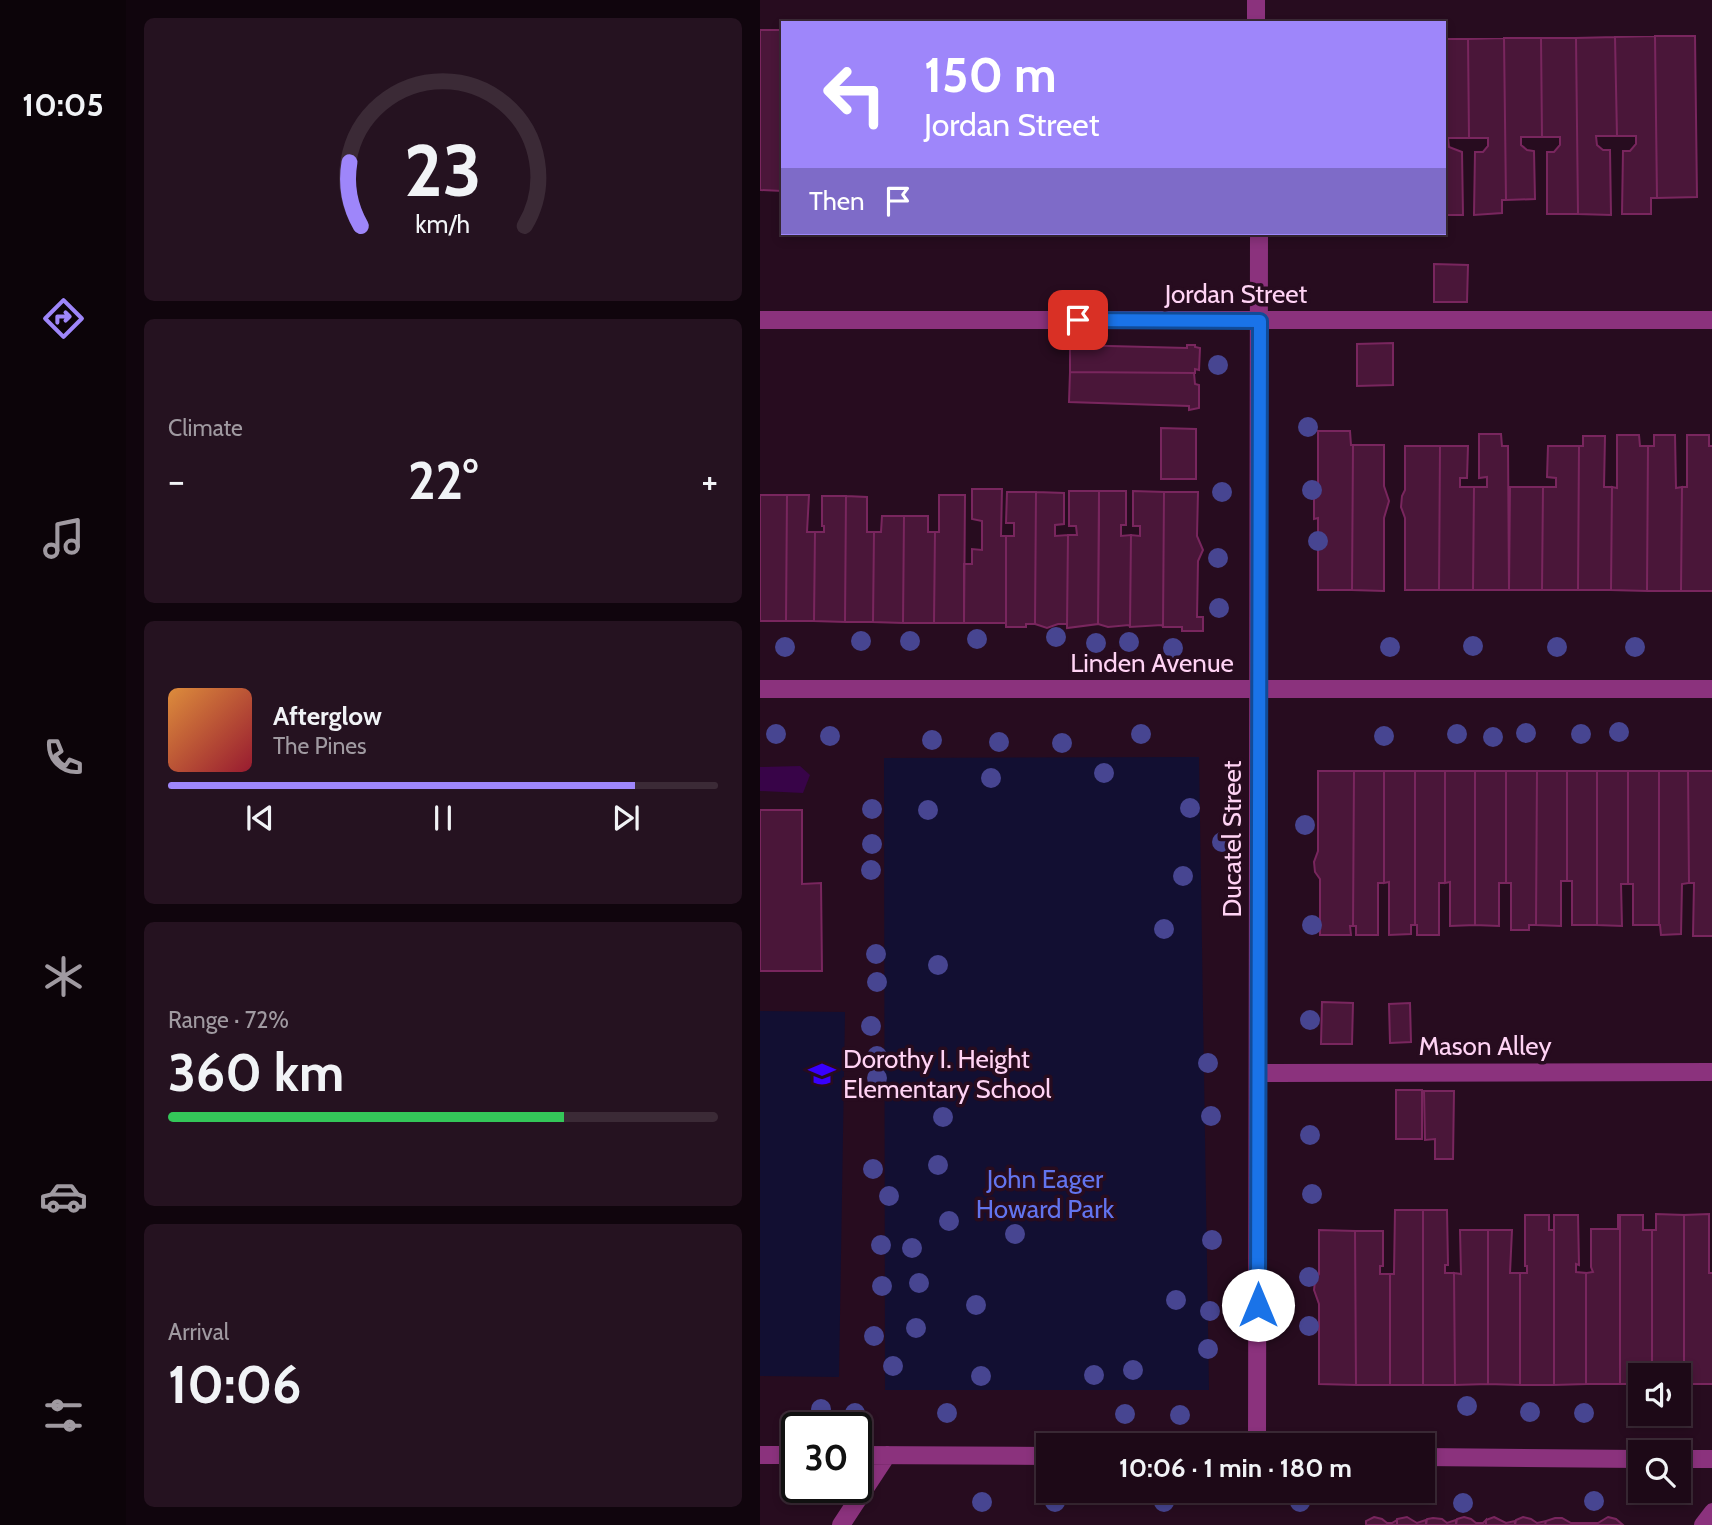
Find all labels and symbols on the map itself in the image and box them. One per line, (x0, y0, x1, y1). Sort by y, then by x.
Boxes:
street label: Jordan Street (1164, 278, 1308, 310)
pin (1048, 290, 1108, 350)
street label: Linden Avenue (1070, 647, 1234, 679)
street label: Ducatel Street (1216, 760, 1248, 918)
street label: Mason Alley (1418, 1030, 1552, 1062)
place label: Dorothy I. Height Elementary School (843, 1043, 1051, 1105)
school or university icon: Dorothy I. Height Elementary School (807, 1059, 837, 1089)
park label: John Eager Howard Park (976, 1163, 1115, 1225)
position arrow (1221, 1268, 1295, 1342)
speed limit sign: 30 (781, 1412, 872, 1503)

